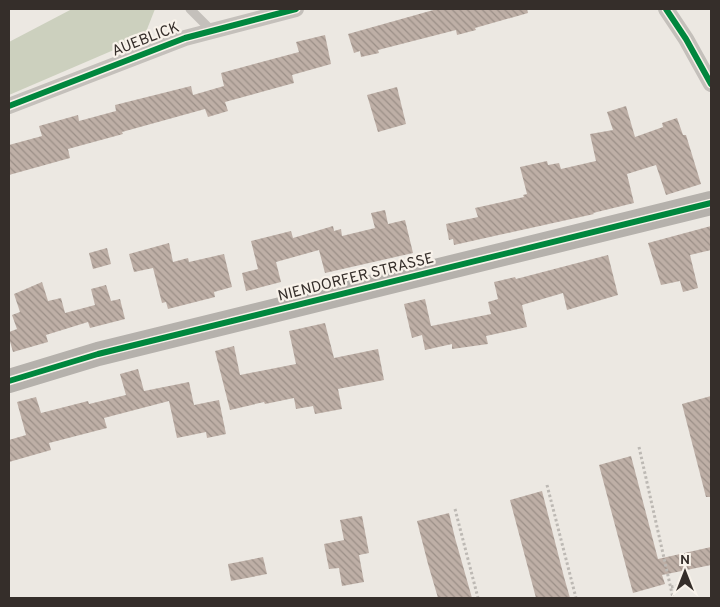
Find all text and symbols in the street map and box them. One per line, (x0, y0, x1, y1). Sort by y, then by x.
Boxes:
street label: AUEBLICK (110, 18, 182, 62)
street label: NIENDORFER STRASSE (276, 249, 436, 307)
north arrow (660, 547, 710, 597)
text: N (680, 552, 690, 569)

